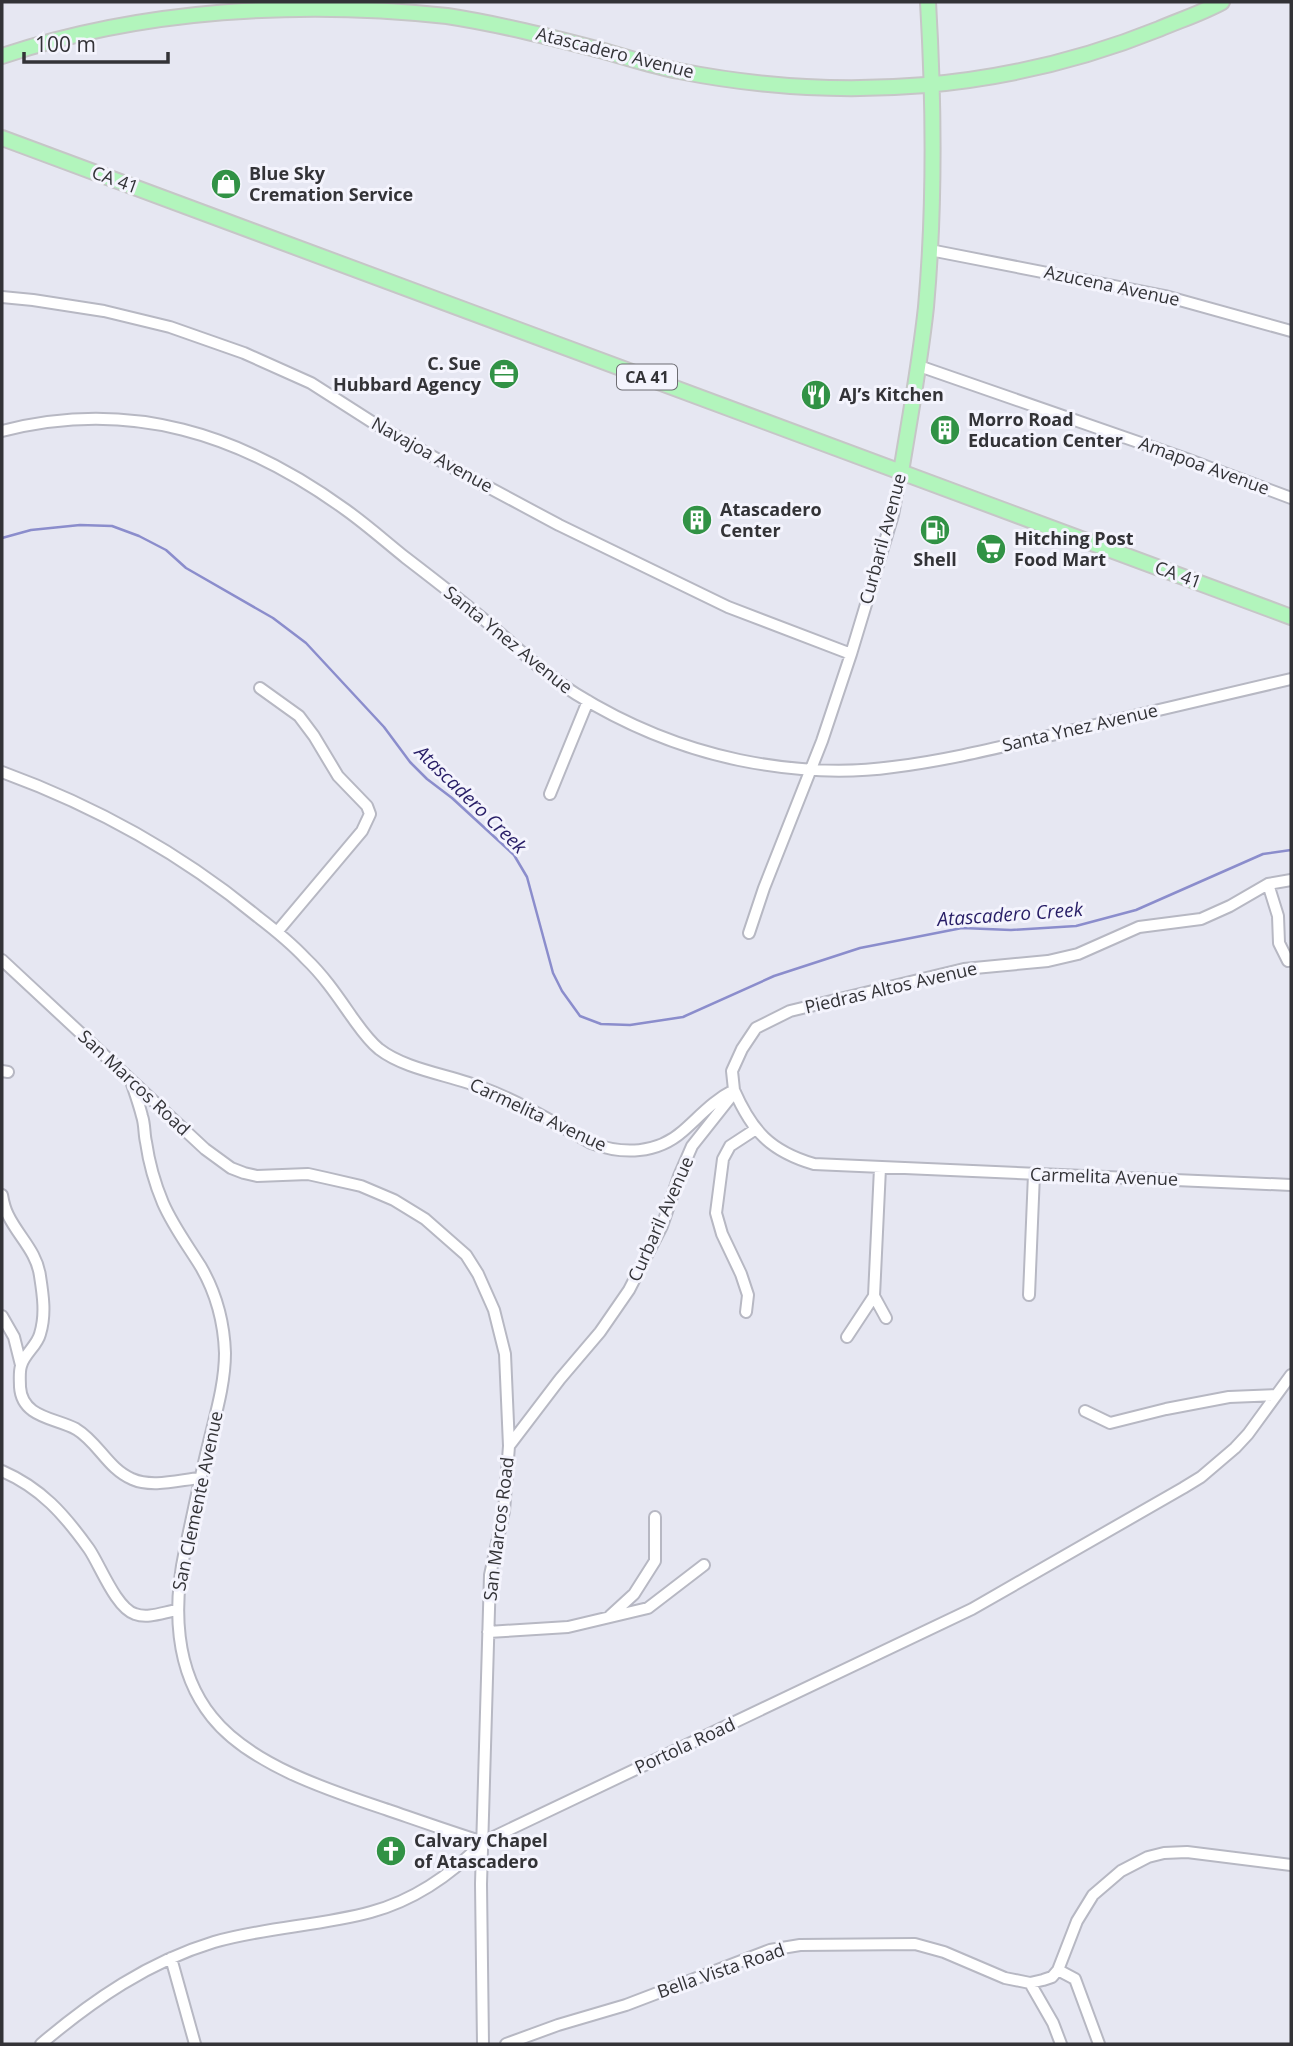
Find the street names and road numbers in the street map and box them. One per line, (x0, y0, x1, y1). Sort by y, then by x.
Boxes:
street label: Atascadero Avenue (534, 21, 697, 83)
street label: CA 41 (89, 160, 142, 199)
street label: Azucena Avenue (1042, 259, 1182, 311)
road number: CA 41 (617, 364, 677, 390)
street label: Navajoa Avenue (368, 411, 497, 497)
street label: Amapoa Avenue (1136, 430, 1273, 500)
street label: Curbaril Avenue (853, 471, 911, 607)
street label: CA 41 (1152, 555, 1205, 594)
street label: Santa Ynez Avenue (439, 580, 578, 699)
street label: Santa Ynez Avenue (1000, 697, 1160, 757)
street label: Piedras Altos Avenue (802, 956, 979, 1019)
street label: San Marcos Road (74, 1024, 196, 1140)
street label: Carmelita Avenue (466, 1072, 611, 1156)
street label: Curbaril Avenue (622, 1152, 698, 1285)
street label: Carmelita Avenue (1029, 1161, 1179, 1191)
street label: San Clemente Avenue (166, 1409, 228, 1593)
street label: San Marcos Road (477, 1456, 519, 1602)
street label: Portola Road (630, 1711, 739, 1779)
street label: Bella Vista Road (654, 1937, 788, 2003)

